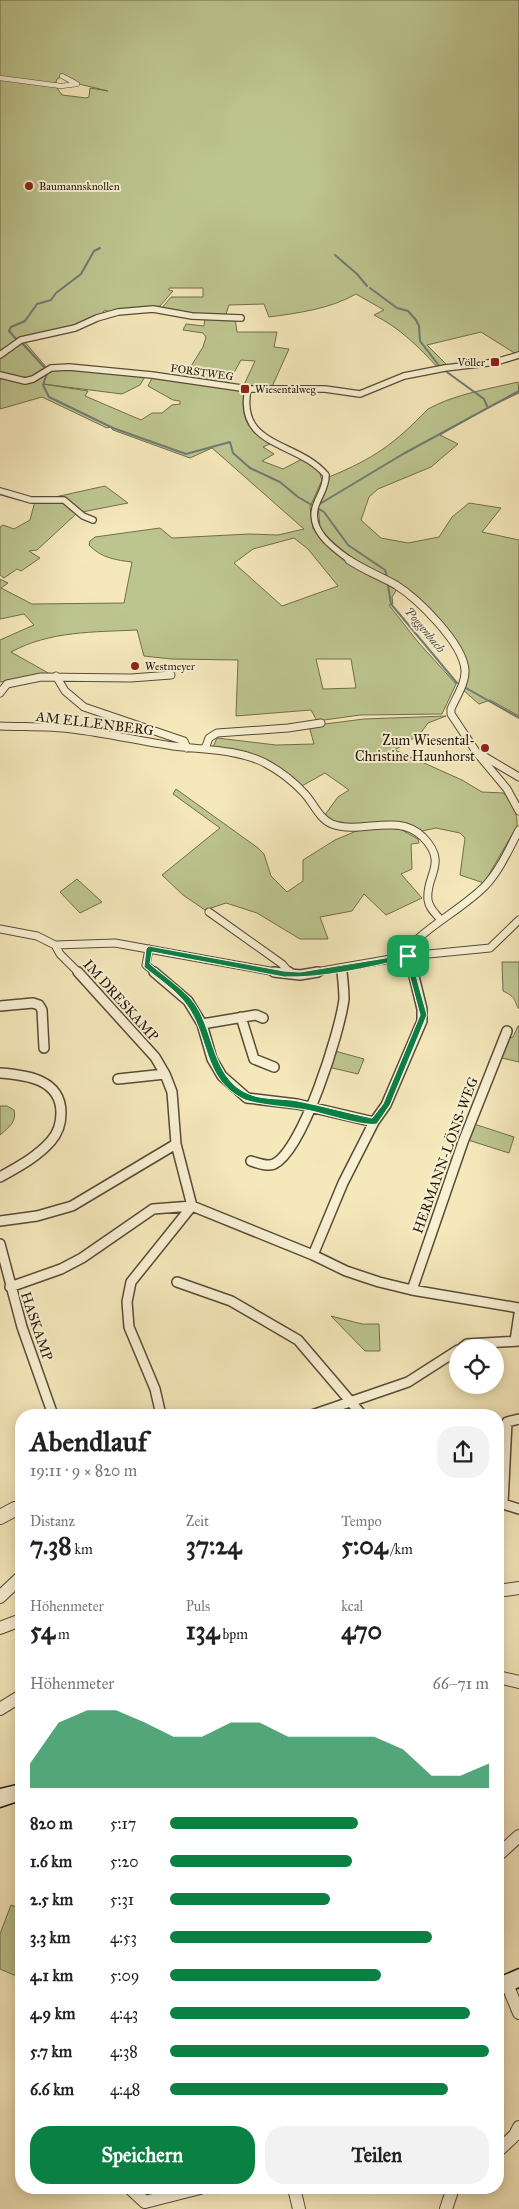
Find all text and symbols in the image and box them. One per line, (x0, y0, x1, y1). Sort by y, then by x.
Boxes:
marker: Baumannsknollen (23, 180, 35, 192)
place label: Baumannsknollen (39, 180, 120, 193)
place label: Völler (456, 356, 486, 369)
marker: Völler (489, 356, 501, 368)
street label: FORSTWEG (170, 362, 234, 383)
marker: Wiesentalweg (239, 383, 251, 395)
place label: Wiesentalweg (255, 383, 317, 396)
water label: Poggenbach (402, 605, 448, 656)
marker: Westmeyer (129, 660, 141, 672)
place label: Westmeyer (145, 660, 196, 673)
street label: AM ELLENBERG (34, 708, 155, 739)
place label: Zum Wiesental- Christine Haunhorst (355, 732, 475, 765)
marker: Zum Wiesental- Christine Haunhorst (479, 742, 491, 754)
pin (387, 935, 429, 977)
icon: arrive (394, 942, 422, 970)
street label: IM DRESKAMP (79, 956, 162, 1045)
street label: HERMANN-LÖNS-WEG (407, 1074, 482, 1236)
street label: HASKAMP (17, 1290, 56, 1363)
map controls (449, 1339, 504, 1394)
button: locate (449, 1339, 504, 1394)
text: Abendlauf (30, 1424, 147, 1459)
button: share (437, 1426, 489, 1478)
text: 19:11 · 9 × 820 m (30, 1461, 137, 1480)
text: Distanz (30, 1513, 75, 1530)
text: Zeit (186, 1513, 209, 1530)
text: Tempo (341, 1513, 382, 1530)
text: 7.38 (30, 1530, 72, 1561)
text: 37:24 (186, 1530, 242, 1561)
text: 5:04 (341, 1530, 388, 1561)
text: km (72, 1541, 93, 1558)
text: /km (388, 1541, 413, 1558)
text: Höhenmeter (30, 1598, 104, 1615)
text: Puls (186, 1598, 210, 1615)
text: kcal (341, 1598, 363, 1615)
text: 54 (30, 1615, 55, 1646)
text: 134 (186, 1615, 219, 1646)
text: 470 (341, 1615, 382, 1646)
text: m (55, 1626, 70, 1643)
text: bpm (219, 1626, 248, 1643)
text: Höhenmeter (30, 1674, 114, 1693)
text: 66–71 m (432, 1674, 489, 1693)
text: 820 m (30, 1814, 73, 1833)
text: 5:17 (110, 1814, 136, 1833)
text: 1.6 km (30, 1852, 72, 1871)
text: 5:20 (110, 1852, 139, 1871)
text: 2.5 km (30, 1890, 73, 1909)
text: 5:31 (110, 1890, 134, 1909)
text: 3.3 km (30, 1928, 70, 1947)
text: 4:53 (110, 1928, 137, 1947)
text: 4.1 km (30, 1966, 73, 1985)
text: 5:09 (110, 1966, 139, 1985)
text: 4.9 km (30, 2004, 76, 2023)
text: 4:43 (110, 2004, 138, 2023)
text: 5.7 km (30, 2042, 72, 2061)
text: 4:38 (110, 2042, 138, 2061)
text: 6.6 km (30, 2080, 74, 2099)
text: 4:48 (110, 2080, 140, 2099)
button: Speichern (30, 2126, 255, 2184)
button: Teilen (265, 2126, 489, 2184)

